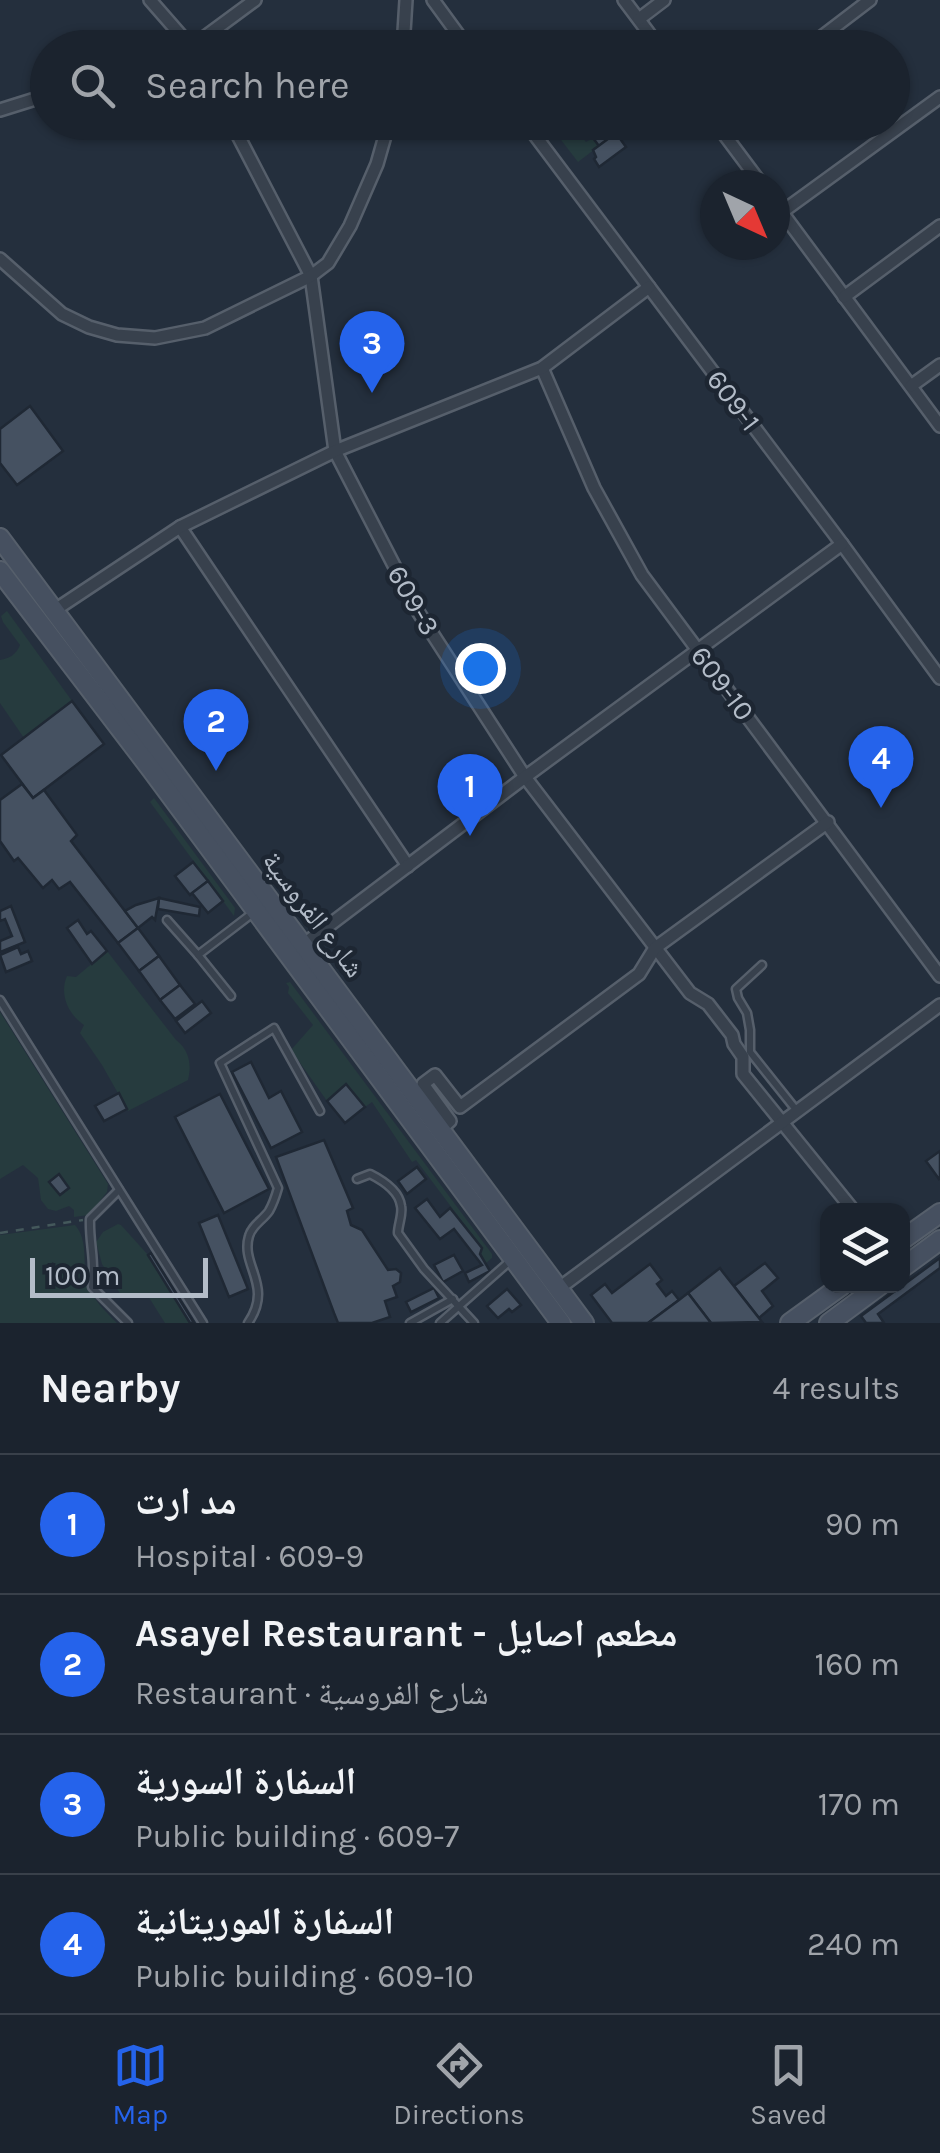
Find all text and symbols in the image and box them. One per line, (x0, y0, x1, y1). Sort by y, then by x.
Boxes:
search box (30, 30, 910, 140)
icon: search (65, 58, 120, 113)
text: Search here (145, 63, 349, 108)
north arrow (700, 170, 790, 260)
pin: 3 (340, 310, 404, 393)
street label: 609-1 (700, 363, 767, 437)
street label: 609-3 (380, 559, 447, 641)
street label: 609-10 (684, 640, 761, 727)
your location (455, 643, 506, 694)
pin: 2 (184, 688, 248, 771)
pin: 4 (848, 726, 914, 808)
pin: 1 (438, 754, 502, 836)
street label: شارع الفروسية (255, 845, 372, 984)
map controls (820, 1203, 910, 1293)
button: layers (820, 1203, 910, 1293)
scale bar (30, 1253, 208, 1298)
text: 100 m (45, 1259, 120, 1292)
text: Nearby (40, 1363, 180, 1413)
text: 4 results (773, 1370, 900, 1407)
text: مد ارت (135, 1479, 237, 1524)
text: 1 (67, 1506, 78, 1543)
text: 90 m (825, 1506, 900, 1543)
text: Hospital · 609-9 (135, 1538, 364, 1575)
text: Asayel Restaurant - مطعم اصايل (135, 1611, 677, 1656)
text: 2 (63, 1646, 82, 1683)
text: 160 m (815, 1646, 900, 1683)
text: Restaurant · شارع الفروسية (135, 1675, 488, 1712)
text: السفارة السورية (135, 1759, 356, 1804)
text: 3 (63, 1786, 82, 1823)
text: 170 m (818, 1786, 900, 1823)
text: Public building · 609-7 (135, 1818, 459, 1855)
text: السفارة الموريتانية (135, 1899, 394, 1944)
text: 4 (63, 1926, 82, 1963)
text: 240 m (807, 1926, 900, 1963)
text: Public building · 609-10 (135, 1958, 474, 1995)
tab: Map (113, 2038, 168, 2131)
tab: Directions (393, 2038, 525, 2131)
tab: Saved (750, 2038, 827, 2131)

